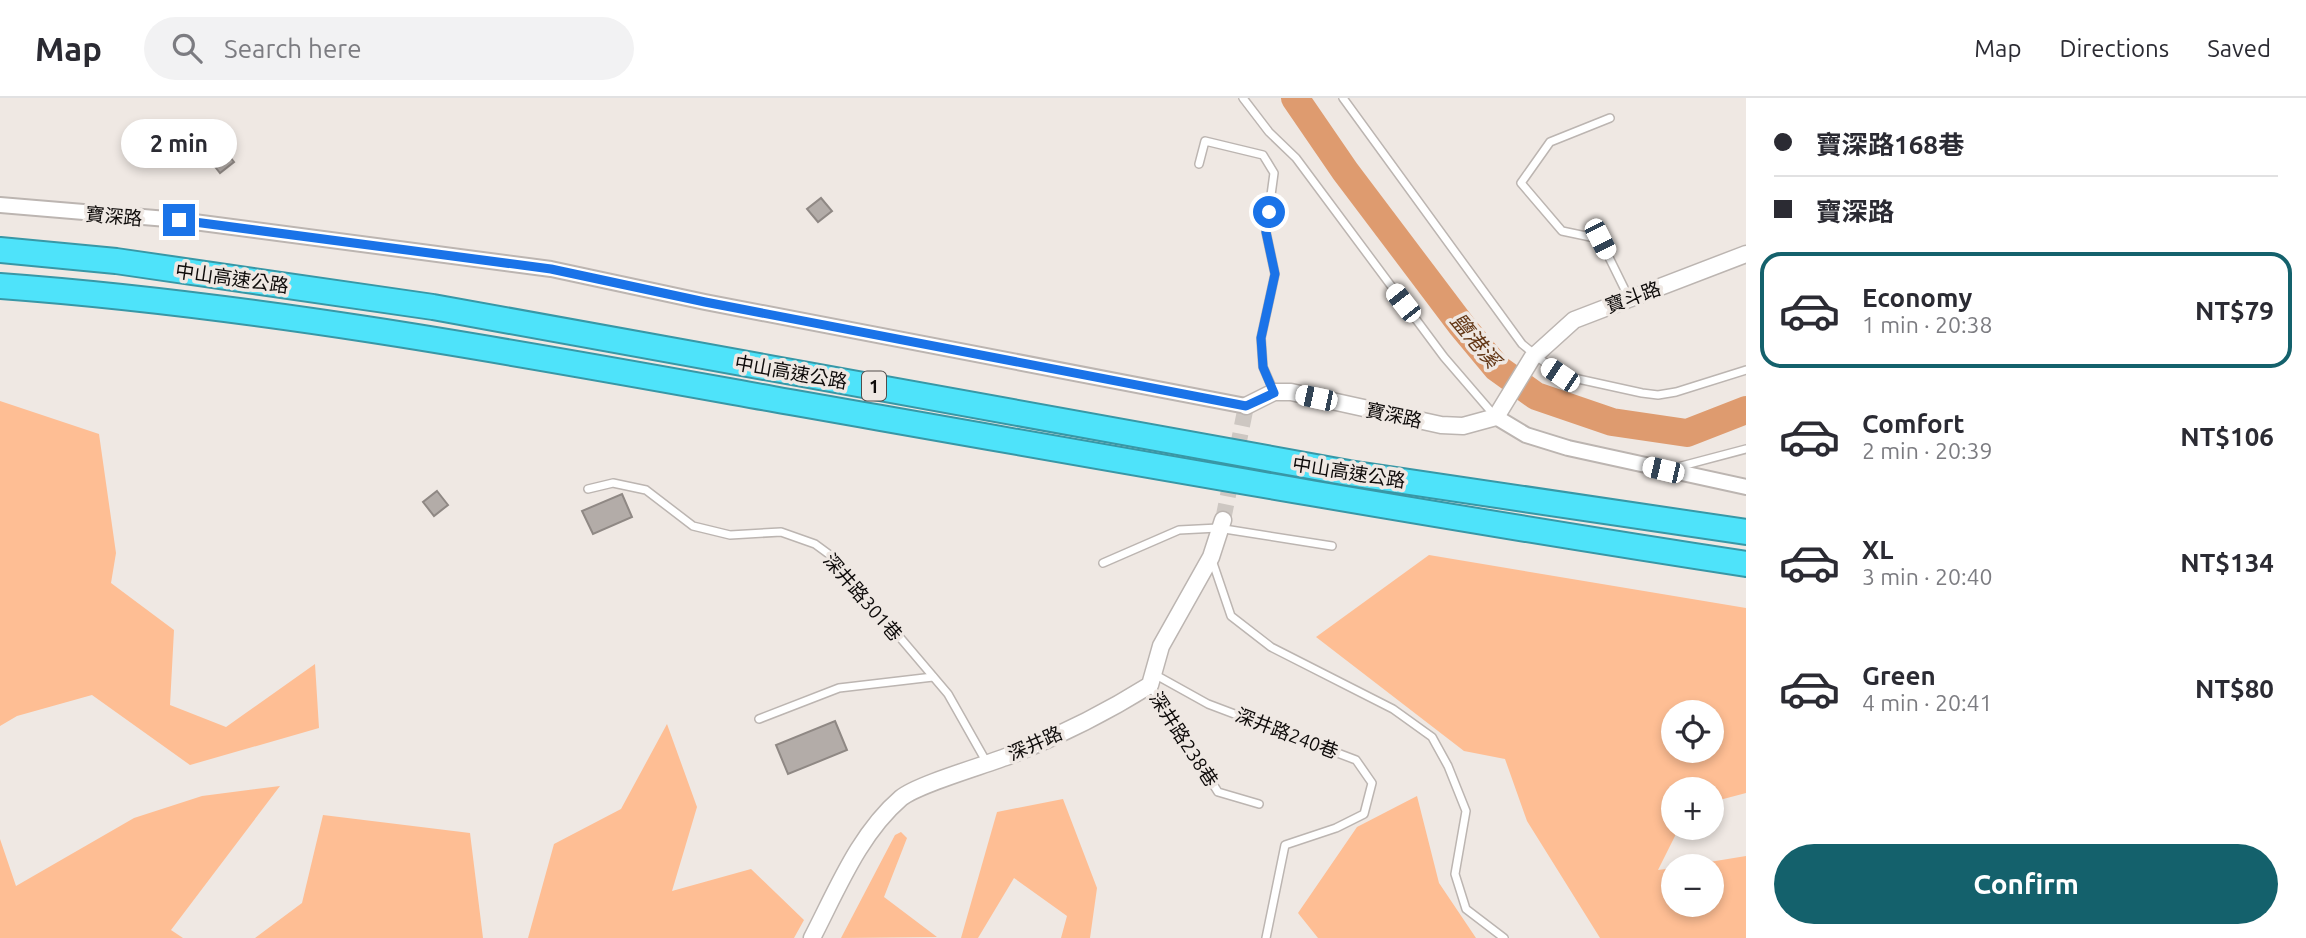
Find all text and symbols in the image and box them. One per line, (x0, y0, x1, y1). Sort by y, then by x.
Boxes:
search box (144, 17, 634, 80)
icon: search (168, 29, 206, 67)
text: Map (35, 30, 102, 67)
text: Search here (224, 34, 362, 63)
text: Map (1974, 35, 2021, 62)
text: Directions (2059, 35, 2169, 62)
text: Saved (2207, 35, 2271, 62)
callout: 2 min (121, 118, 237, 167)
text: 寶深路168巷 (1816, 130, 1964, 159)
text: 2 min (150, 131, 208, 156)
route start (1253, 196, 1285, 228)
text: 寶深路 (1816, 197, 1894, 226)
street label: 寶深路 (85, 203, 143, 229)
route end (163, 204, 195, 236)
car (1582, 216, 1619, 262)
street label: 中山高速公路 (174, 259, 290, 297)
street label: 寶斗路 (1602, 277, 1664, 317)
icon: car (1778, 279, 1841, 342)
car (1382, 280, 1425, 326)
text: Economy (1862, 283, 1972, 312)
text: NT$79 (2195, 296, 2274, 325)
water label: 鹽港溪 (1447, 308, 1507, 374)
text: 1 min · 20:38 (1862, 312, 1993, 337)
street label: 中山高速公路 (733, 351, 849, 393)
car (1537, 355, 1584, 395)
road number: 1 (862, 372, 886, 400)
car (1294, 383, 1339, 413)
street label: 寶深路 (1364, 398, 1424, 432)
icon: car (1778, 405, 1841, 468)
text: Comfort (1862, 409, 1965, 438)
text: NT$106 (2180, 422, 2274, 451)
text: 2 min · 20:39 (1862, 438, 1993, 463)
street label: 中山高速公路 (1291, 452, 1407, 492)
car (1641, 455, 1686, 485)
icon: car (1778, 531, 1841, 594)
text: XL (1862, 535, 1893, 564)
text: NT$134 (2180, 548, 2274, 577)
street label: 深井路301巷 (819, 549, 907, 645)
text: 3 min · 20:40 (1862, 564, 1993, 589)
icon: car (1778, 657, 1841, 720)
text: Green (1862, 661, 1936, 690)
text: NT$80 (2195, 674, 2274, 703)
street label: 深井路238巷 (1145, 688, 1223, 790)
text: 4 min · 20:41 (1862, 690, 1993, 715)
map controls (1661, 700, 1724, 917)
button: locate (1661, 700, 1724, 763)
street label: 深井路240巷 (1233, 703, 1341, 763)
street label: 深井路 (1004, 721, 1066, 765)
button: + (1661, 777, 1724, 840)
button: Confirm (1774, 844, 2278, 924)
button: − (1661, 854, 1724, 917)

